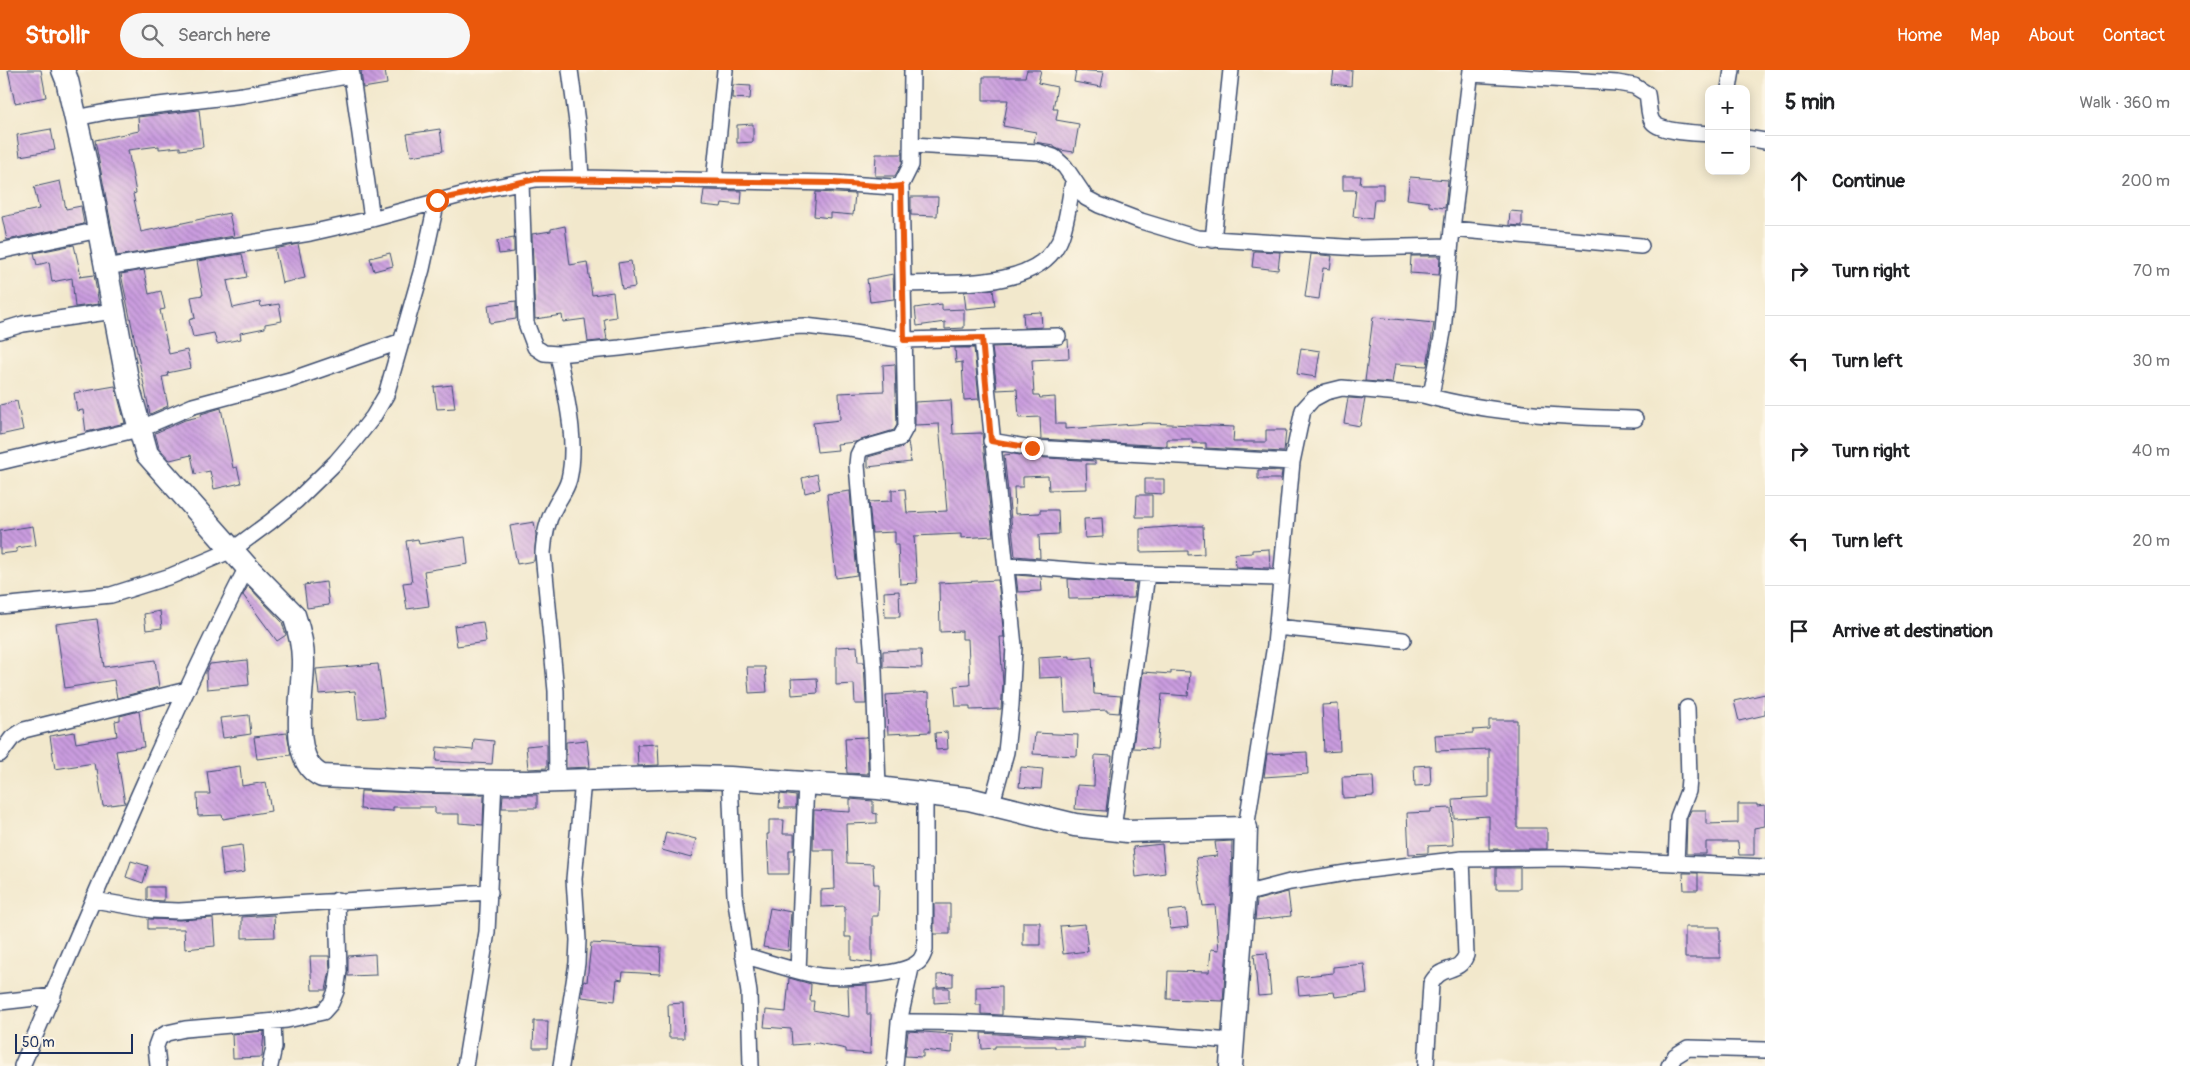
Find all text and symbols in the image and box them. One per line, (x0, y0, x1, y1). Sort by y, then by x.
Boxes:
search box (120, 13, 470, 58)
text: Strollr (25, 21, 90, 50)
icon: search (138, 21, 166, 49)
text: Search here (178, 23, 270, 47)
text: Home (1897, 24, 1942, 47)
text: Map (1970, 24, 2000, 47)
text: About (2028, 24, 2074, 47)
text: Contact (2102, 24, 2165, 47)
map controls (1705, 85, 1750, 175)
button: + (1705, 85, 1750, 130)
text: 5 min (1785, 89, 1835, 116)
text: Walk · 360 m (2079, 93, 2170, 113)
button: − (1705, 130, 1750, 175)
icon: ahead (1785, 167, 1813, 195)
text: Continue (1832, 169, 1905, 193)
text: 200 m (2122, 171, 2170, 191)
route start (426, 189, 449, 212)
icon: right (1785, 257, 1813, 285)
text: Turn right (1832, 259, 1910, 283)
text: 70 m (2133, 261, 2170, 281)
icon: left (1785, 347, 1813, 375)
text: Turn left (1832, 349, 1902, 373)
text: 30 m (2132, 351, 2170, 371)
route end (1021, 437, 1044, 460)
icon: right (1785, 437, 1813, 465)
text: Turn right (1832, 439, 1910, 463)
text: 40 m (2132, 441, 2170, 461)
icon: left (1785, 527, 1813, 555)
text: Turn left (1832, 529, 1902, 553)
text: 20 m (2132, 531, 2170, 551)
icon: arrive (1785, 617, 1813, 645)
text: Arrive at destination (1832, 619, 1993, 643)
scale bar (15, 1031, 132, 1054)
text: 50 m (22, 1034, 55, 1051)

